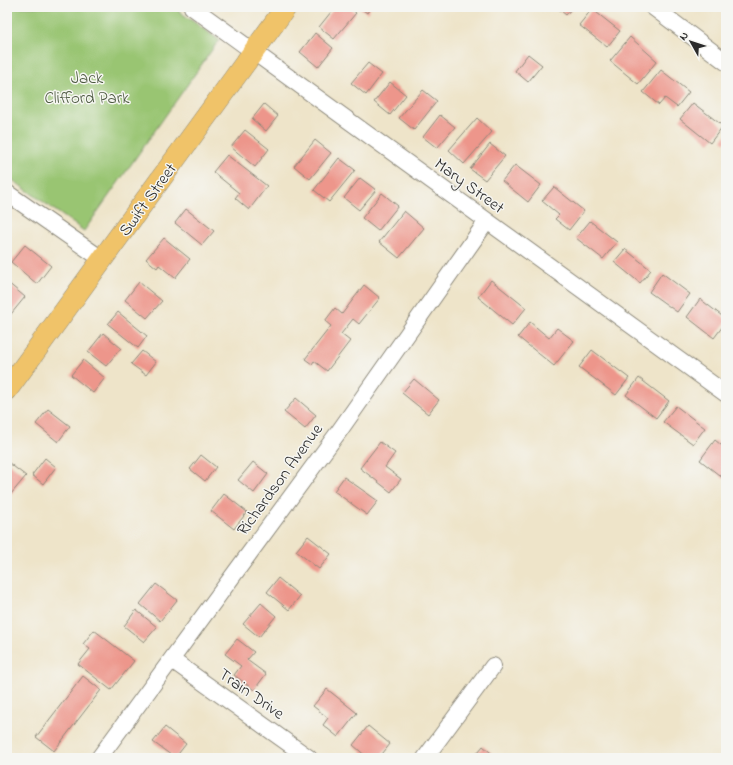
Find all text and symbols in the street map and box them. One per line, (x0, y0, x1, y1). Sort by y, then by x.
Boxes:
north arrow (671, 22, 711, 62)
text: N (675, 28, 693, 44)
park label: Jack Clifford Park (44, 66, 130, 111)
street label: Mary Street (428, 152, 510, 221)
street label: Swift Street (113, 158, 184, 242)
street label: Richardson Avenue (231, 418, 330, 541)
street label: Train Drive (213, 662, 289, 726)

